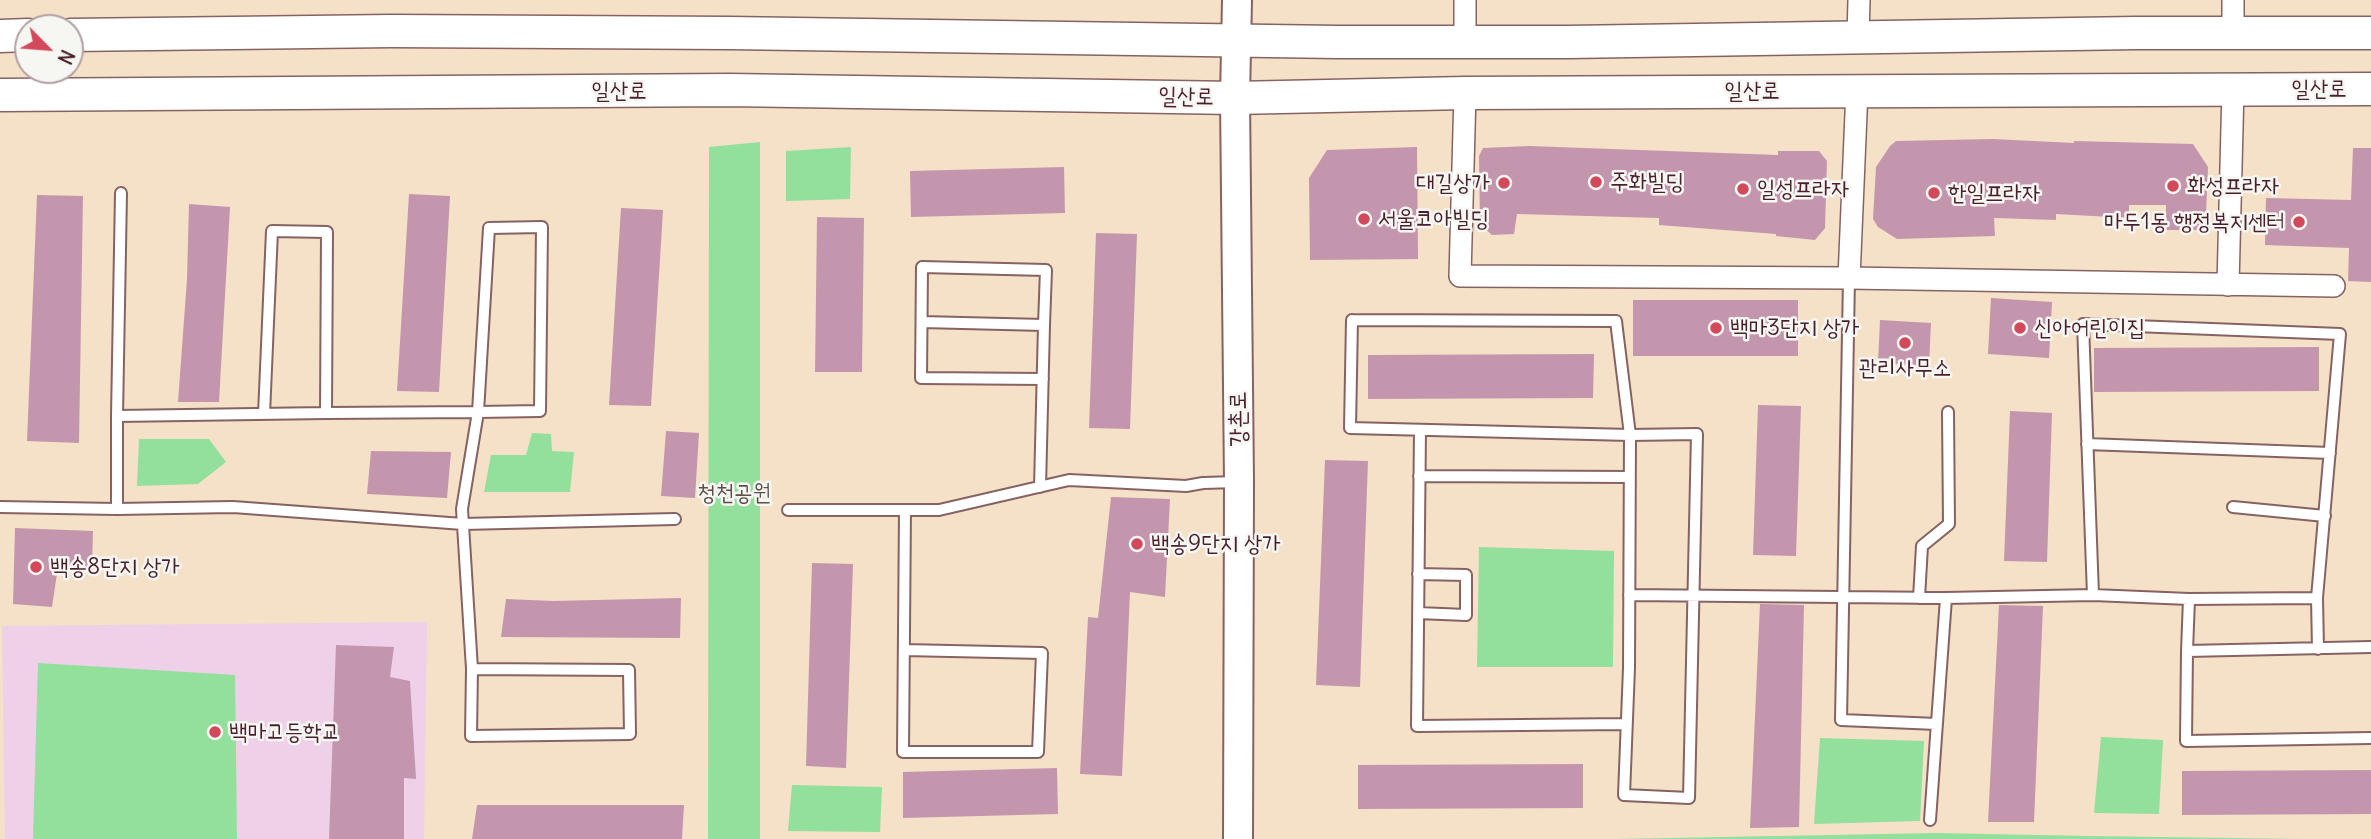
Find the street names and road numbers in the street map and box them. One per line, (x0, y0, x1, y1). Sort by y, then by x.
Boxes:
street label: 일산로 (2291, 75, 2347, 103)
street label: 일산로 (591, 77, 647, 105)
street label: 일산로 (1724, 77, 1780, 105)
street label: 일산로 (1158, 83, 1214, 111)
street label: 강촌로 (1225, 391, 1253, 447)

